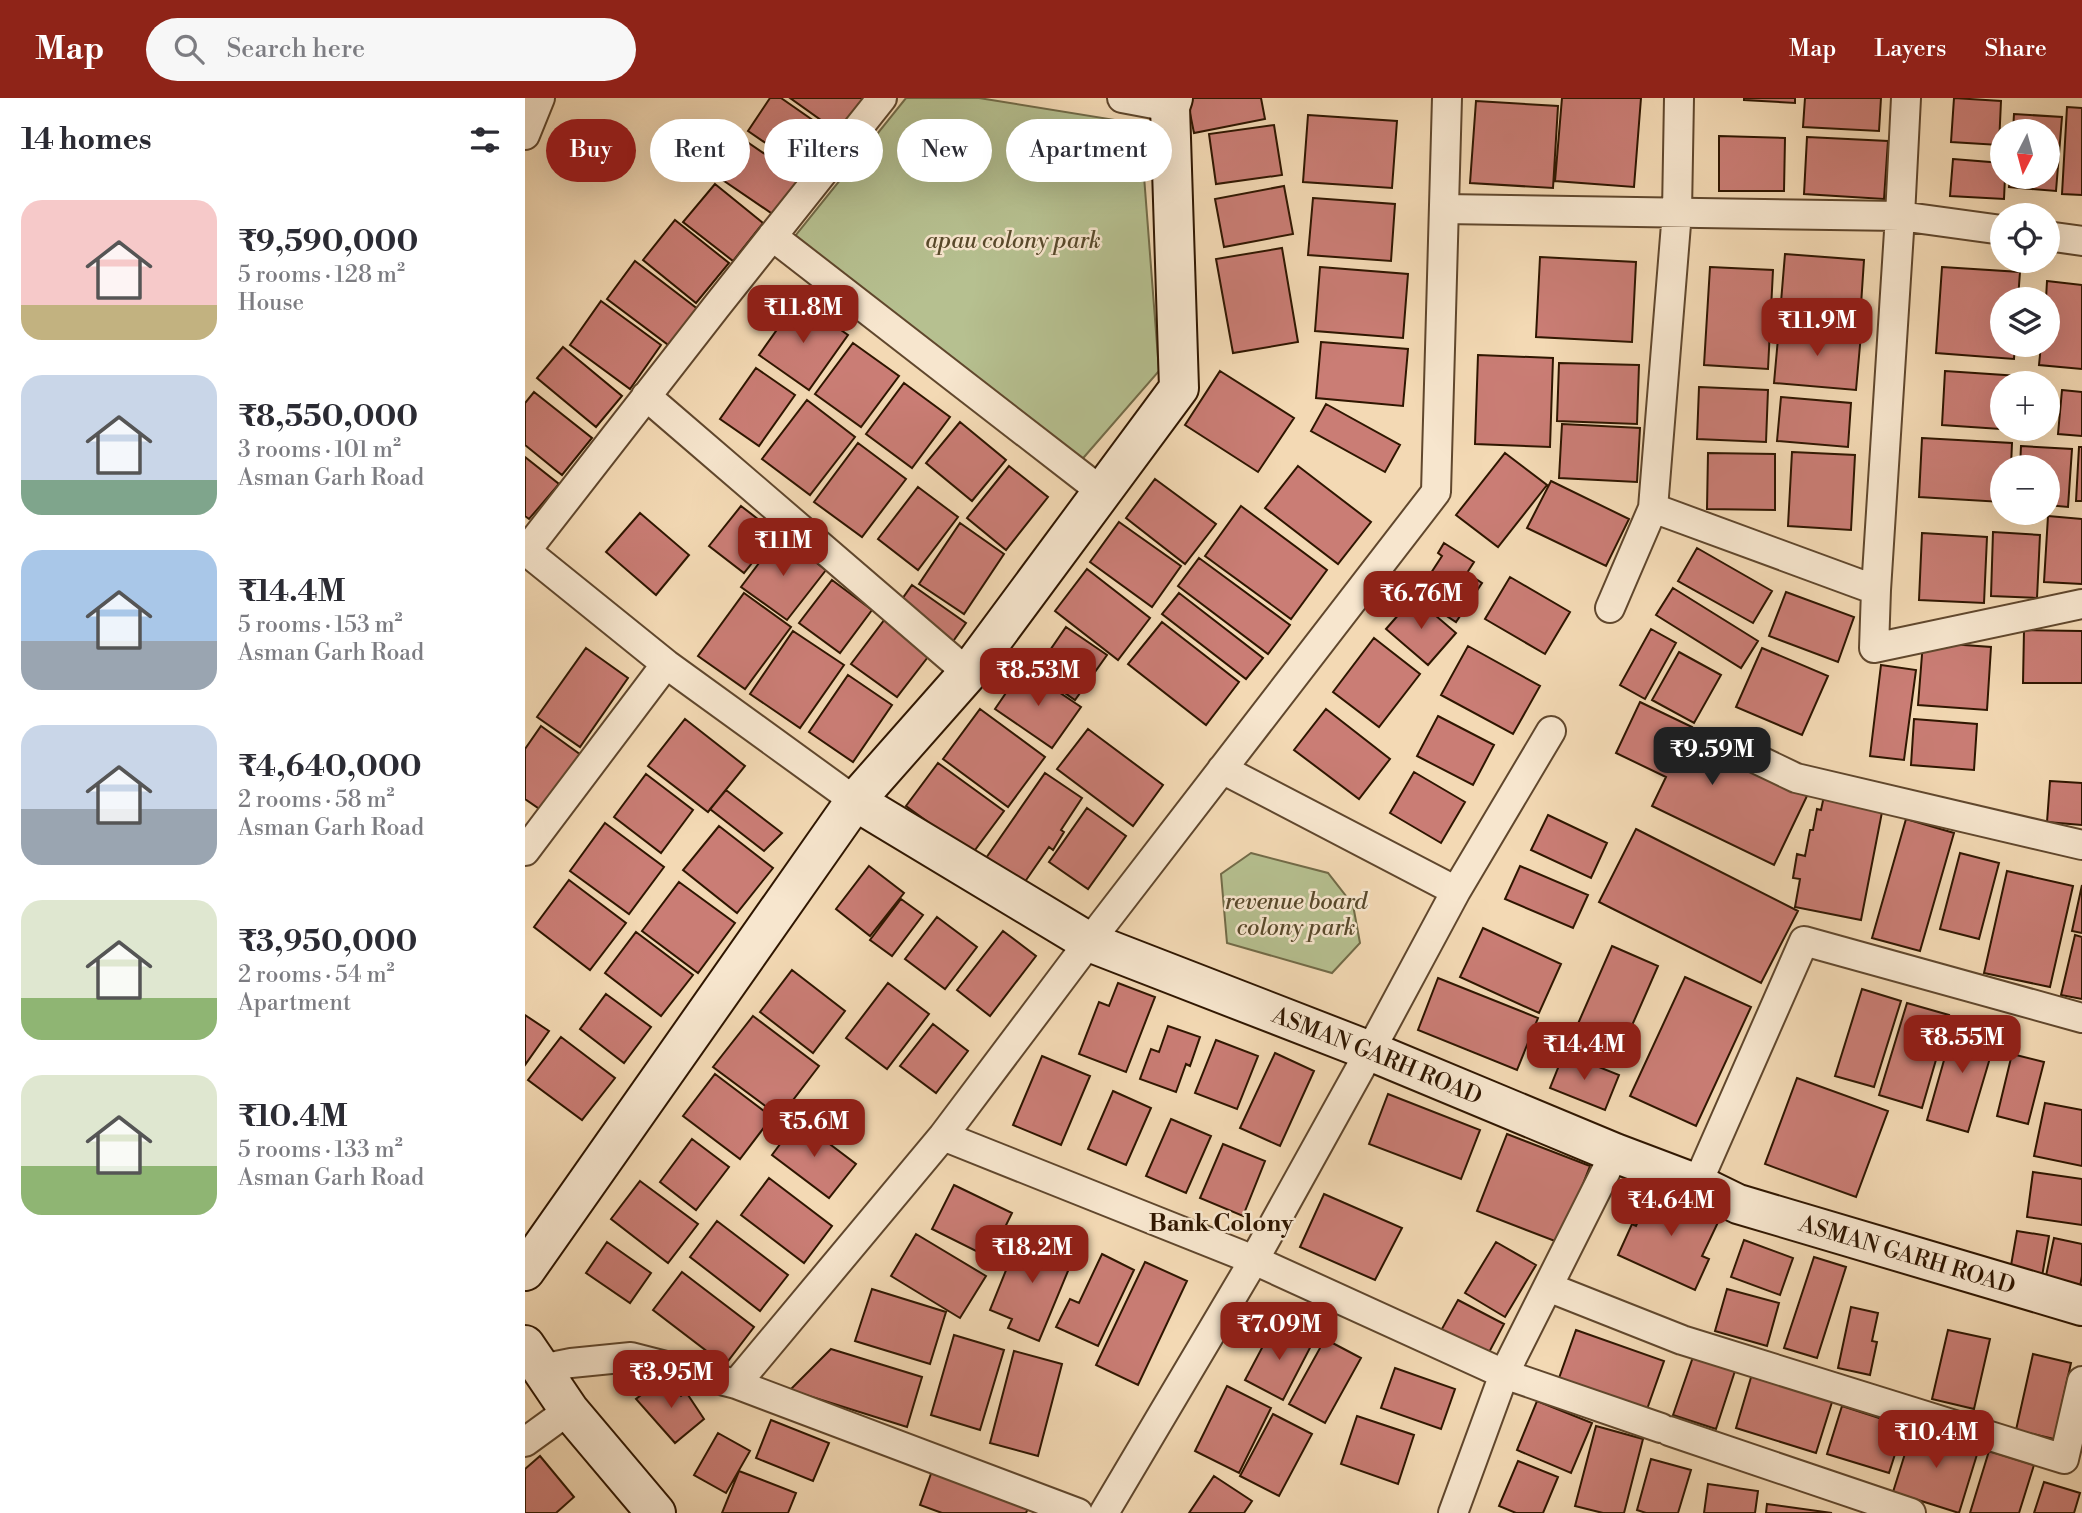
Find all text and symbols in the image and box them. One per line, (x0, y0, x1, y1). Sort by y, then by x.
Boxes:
search box (146, 18, 636, 81)
text: Map (35, 29, 104, 70)
icon: search (170, 30, 208, 68)
text: Search here (226, 33, 365, 65)
text: Map (1789, 34, 1836, 64)
text: Layers (1874, 34, 1946, 64)
text: Share (1984, 34, 2047, 64)
chip: Buy (546, 119, 636, 182)
chip: Rent (650, 119, 750, 182)
chip: Filters (764, 119, 883, 182)
chip: New (897, 119, 992, 182)
chip: Apartment (1006, 119, 1172, 182)
north arrow (1990, 119, 2060, 189)
map controls (1990, 119, 2060, 525)
text: 14 homes (21, 121, 152, 159)
icon: filters (466, 121, 504, 159)
button: locate (1990, 203, 2060, 273)
text: ₹9,590,000 (238, 223, 418, 261)
park label: apau colony park (925, 227, 1101, 255)
icon: home (77, 228, 161, 312)
text: 5 rooms · 128 m² (238, 261, 405, 289)
pin: ₹11.8M (746, 286, 860, 345)
button: layers (1990, 287, 2060, 357)
text: House (238, 289, 304, 317)
text: ₹11.8M (763, 294, 843, 322)
pin: ₹11.9M (1760, 299, 1874, 358)
text: ₹11.9M (1777, 307, 1857, 335)
button: + (1990, 371, 2060, 441)
text: ₹8,550,000 (238, 398, 418, 436)
icon: home (77, 403, 161, 487)
text: 3 rooms · 101 m² (238, 436, 401, 464)
button: − (1990, 455, 2060, 525)
text: Asman Garh Road (238, 464, 424, 492)
pin: ₹11M (742, 518, 824, 578)
text: ₹11M (754, 527, 812, 555)
pin: ₹6.76M (1364, 572, 1478, 631)
text: ₹14.4M (238, 573, 345, 611)
icon: home (77, 578, 161, 662)
text: ₹6.76M (1379, 580, 1463, 608)
text: 5 rooms · 153 m² (238, 611, 403, 639)
text: Asman Garh Road (238, 639, 424, 667)
pin: ₹8.53M (981, 648, 1095, 708)
text: ₹8.53M (996, 657, 1080, 685)
pin: ₹9.59M (1655, 728, 1769, 787)
text: ₹9.59M (1670, 736, 1754, 764)
text: ₹4,640,000 (238, 748, 422, 786)
icon: home (77, 753, 161, 837)
text: 2 rooms · 58 m² (238, 786, 395, 814)
text: Asman Garh Road (238, 814, 424, 842)
park label: revenue board colony park (1225, 888, 1368, 942)
text: ₹3,950,000 (238, 923, 417, 961)
icon: home (77, 928, 161, 1012)
text: 2 rooms · 54 m² (238, 961, 395, 989)
text: Apartment (238, 989, 351, 1017)
street label: ASMAN GARH ROAD (1267, 1001, 1486, 1111)
pin: ₹8.55M (1905, 1016, 2019, 1075)
pin: ₹14.4M (1527, 1023, 1641, 1082)
text: ₹8.55M (1920, 1024, 2004, 1052)
text: ₹14.4M (1543, 1031, 1625, 1059)
text: ₹10.4M (238, 1098, 348, 1136)
pin: ₹5.6M (765, 1100, 863, 1159)
icon: home (77, 1103, 161, 1187)
text: ₹5.6M (779, 1108, 849, 1136)
text: 5 rooms · 133 m² (238, 1136, 403, 1164)
text: Asman Garh Road (238, 1164, 424, 1192)
pin: ₹4.64M (1614, 1178, 1728, 1238)
text: ₹4.64M (1627, 1187, 1715, 1215)
district label: Bank Colony (1149, 1209, 1294, 1239)
street label: ASMAN GARH ROAD (1795, 1210, 2019, 1300)
pin: ₹18.2M (975, 1226, 1089, 1285)
text: ₹18.2M (991, 1234, 1073, 1262)
pin: ₹7.09M (1222, 1302, 1336, 1362)
text: ₹7.09M (1236, 1311, 1322, 1339)
pin: ₹3.95M (614, 1350, 728, 1410)
text: ₹3.95M (629, 1359, 713, 1387)
pin: ₹10.4M (1879, 1410, 1993, 1470)
text: ₹10.4M (1894, 1419, 1978, 1447)

